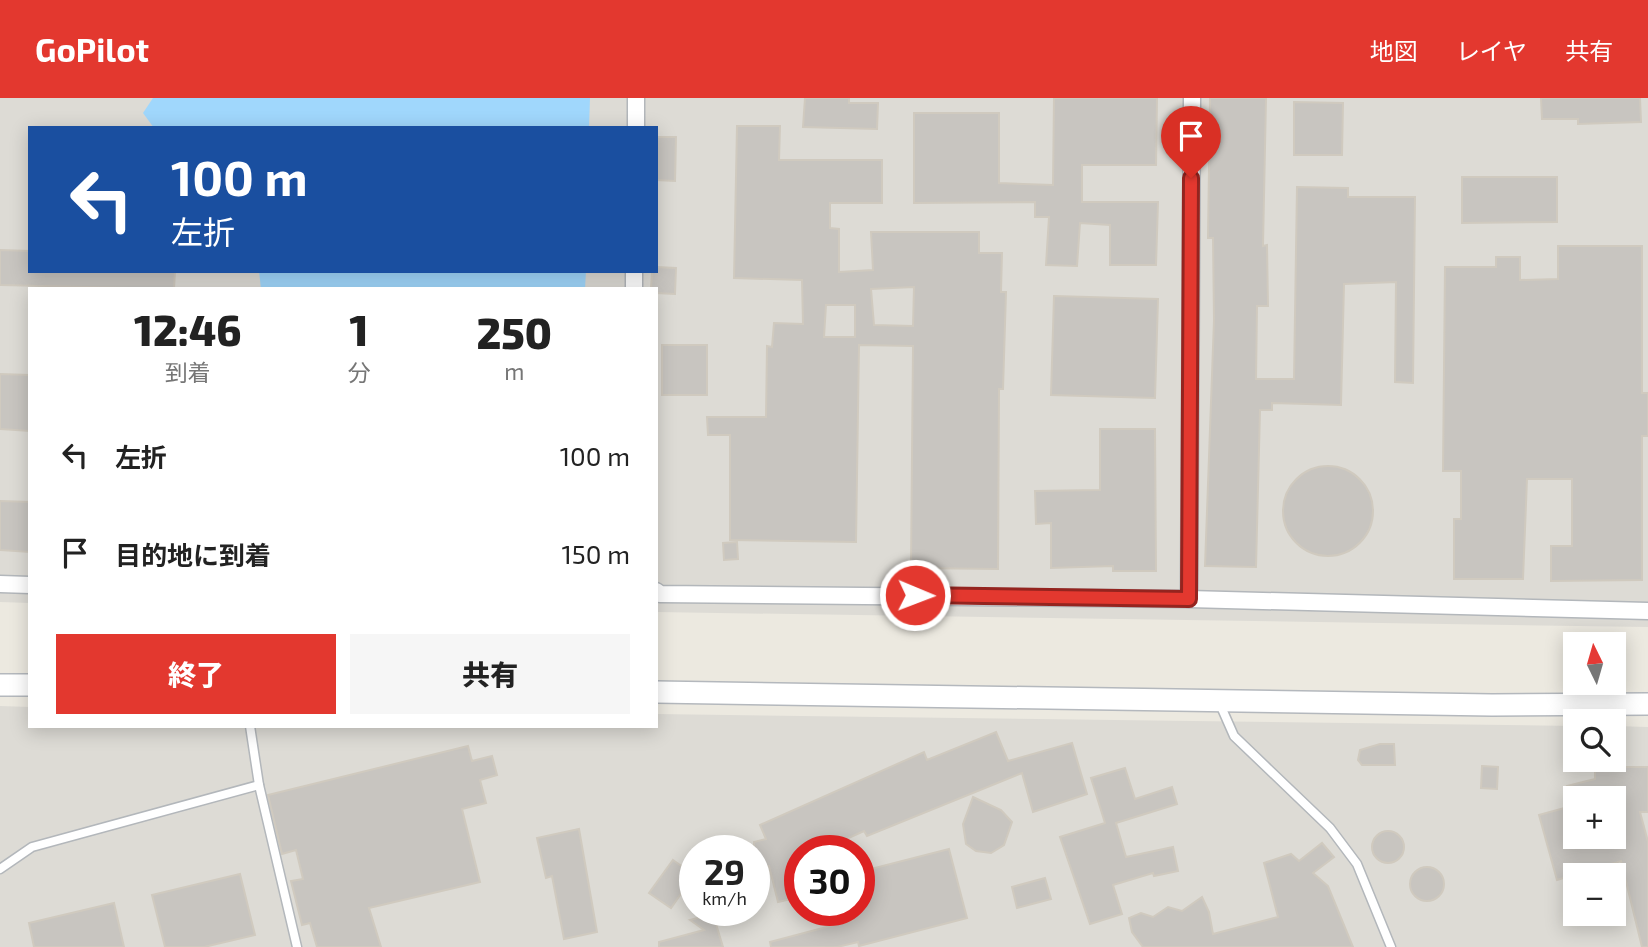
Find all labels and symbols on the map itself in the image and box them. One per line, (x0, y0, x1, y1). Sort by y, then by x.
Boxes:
pin (1161, 106, 1221, 178)
position arrow (878, 558, 952, 632)
north arrow (1563, 632, 1626, 695)
speed limit sign: 30 (784, 835, 875, 926)

